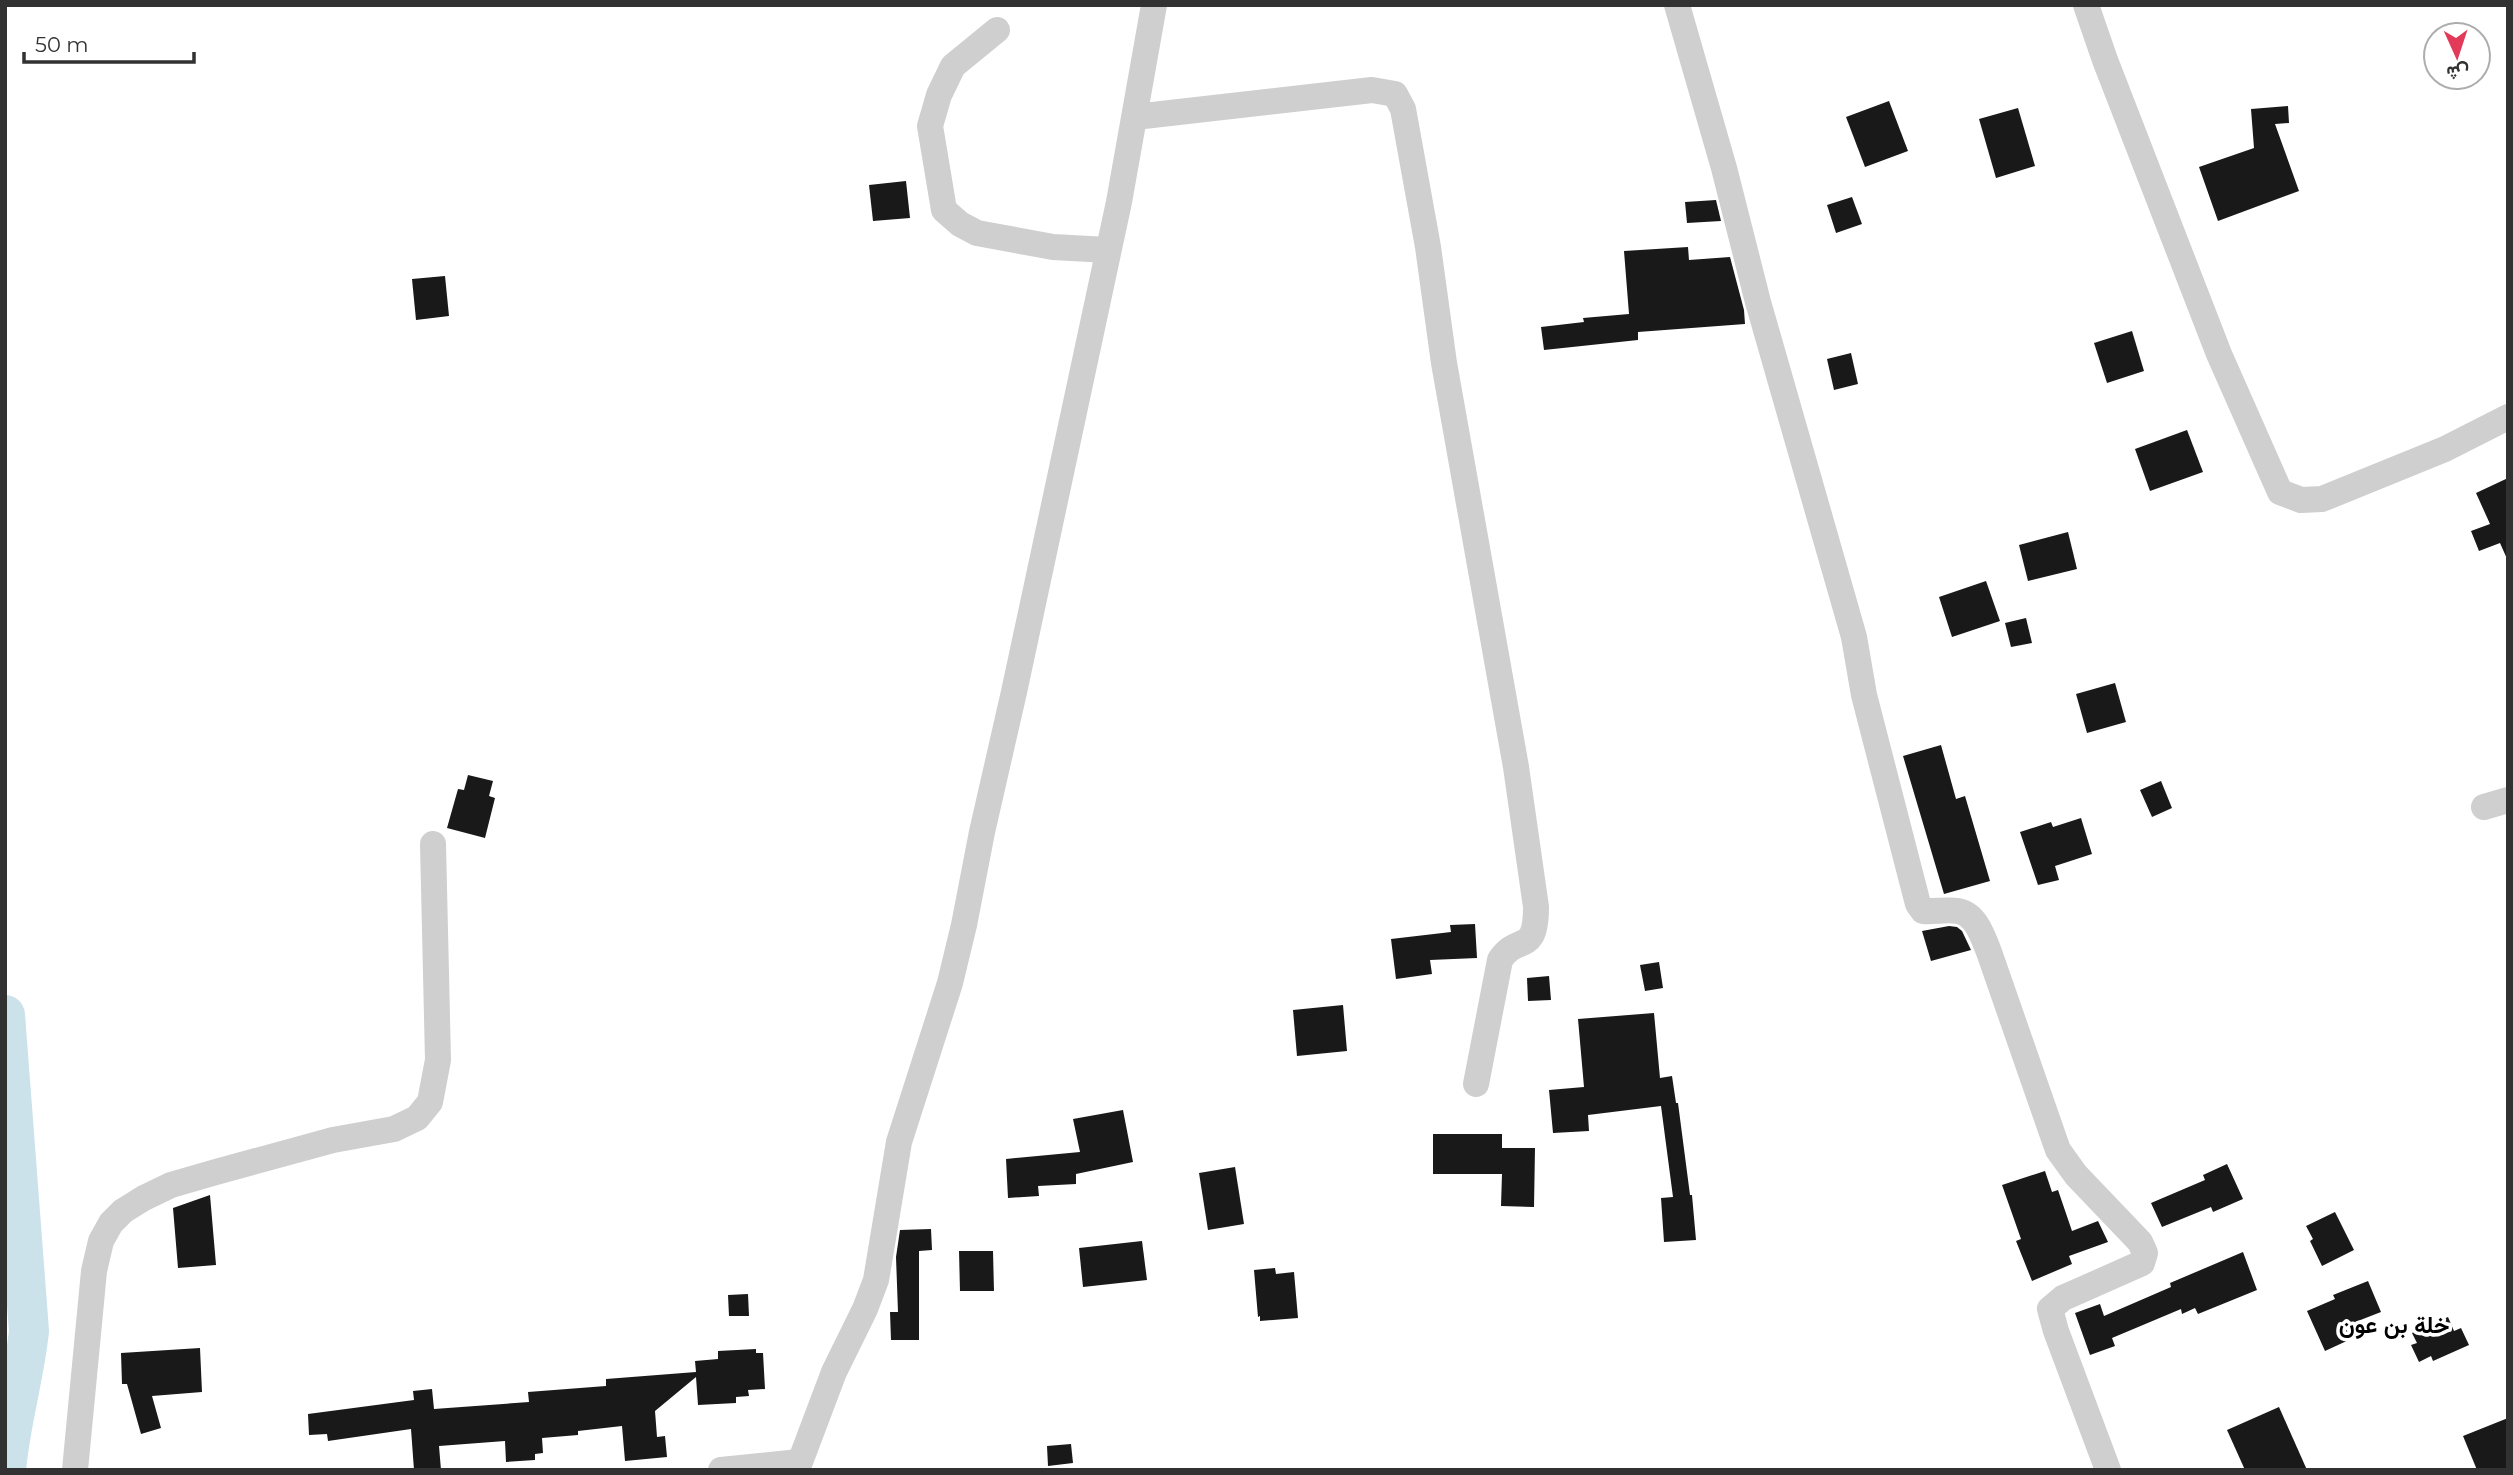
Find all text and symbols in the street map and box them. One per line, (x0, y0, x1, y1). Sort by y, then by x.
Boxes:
scale bar (24, 21, 194, 65)
north arrow (2422, 21, 2492, 91)
text: 50 m (35, 32, 89, 57)
text: ش (2446, 60, 2470, 85)
district label: خلة بن عون (2339, 1311, 2449, 1340)

